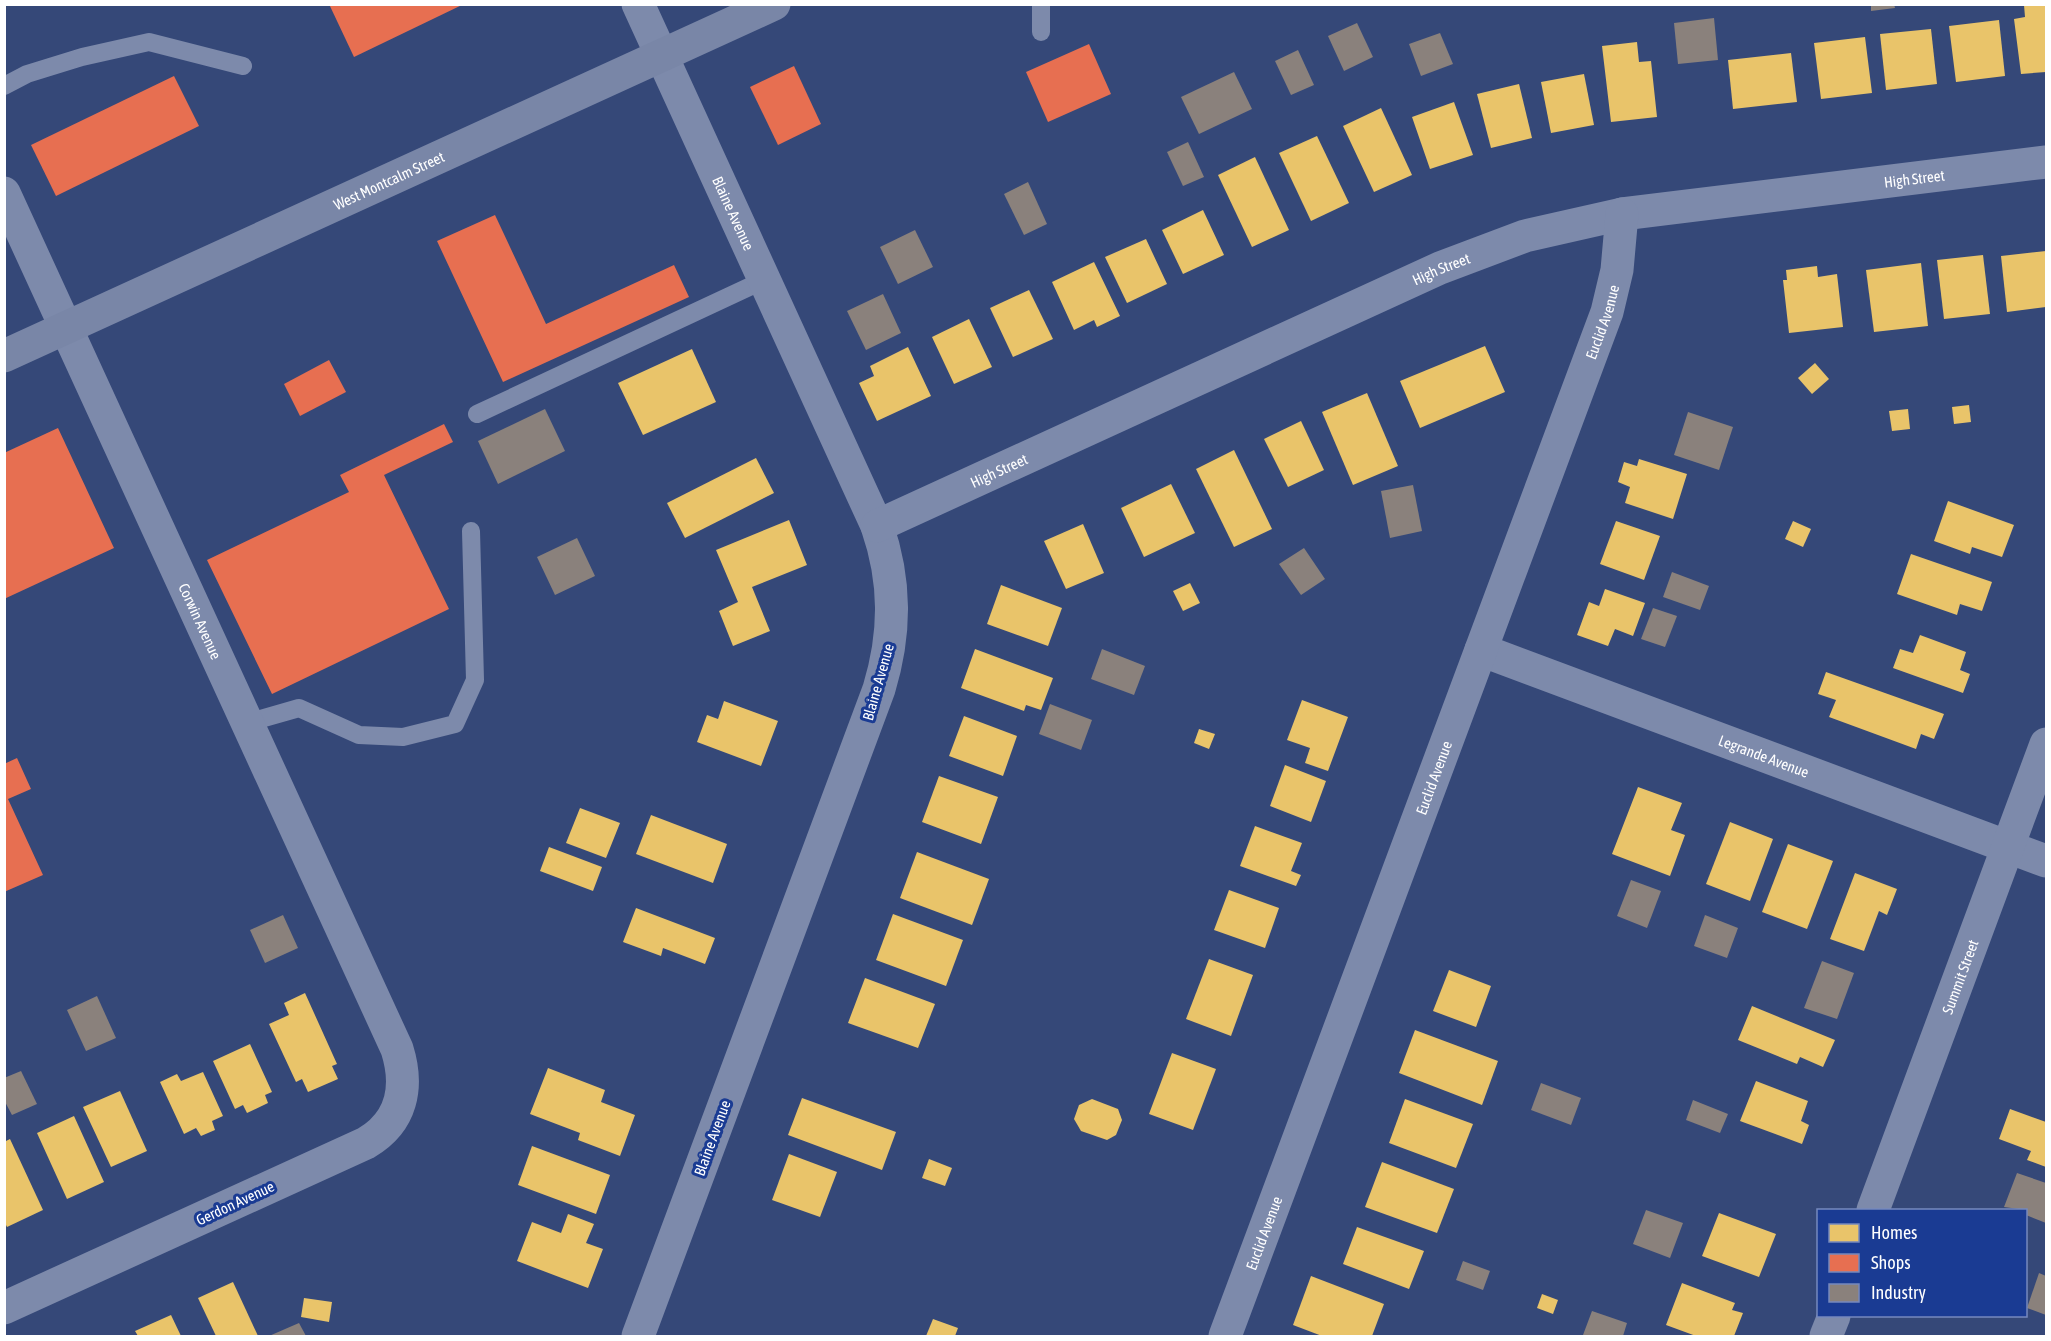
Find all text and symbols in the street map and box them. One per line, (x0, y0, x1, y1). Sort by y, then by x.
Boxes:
street label: West Montcalm Street (331, 147, 447, 213)
street label: High Street (1883, 166, 1945, 190)
street label: Blaine Avenue (710, 174, 758, 253)
street label: High Street (1409, 249, 1472, 288)
street label: Euclid Avenue (1582, 283, 1622, 361)
street label: High Street (968, 450, 1030, 491)
street label: Corwin Avenue (176, 580, 225, 662)
street label: Blaine Avenue (859, 641, 897, 722)
street label: Legrande Avenue (1716, 731, 1812, 780)
street label: Euclid Avenue (1412, 738, 1455, 817)
street label: Summit Street (1938, 937, 1981, 1016)
street label: Blaine Avenue (690, 1098, 734, 1178)
street label: Gerdon Avenue (193, 1177, 277, 1228)
street label: Euclid Avenue (1242, 1194, 1285, 1272)
legend (1817, 1209, 2027, 1317)
text: Homes (1871, 1222, 1917, 1243)
text: Shops (1871, 1252, 1911, 1273)
text: Industry (1871, 1282, 1926, 1303)

